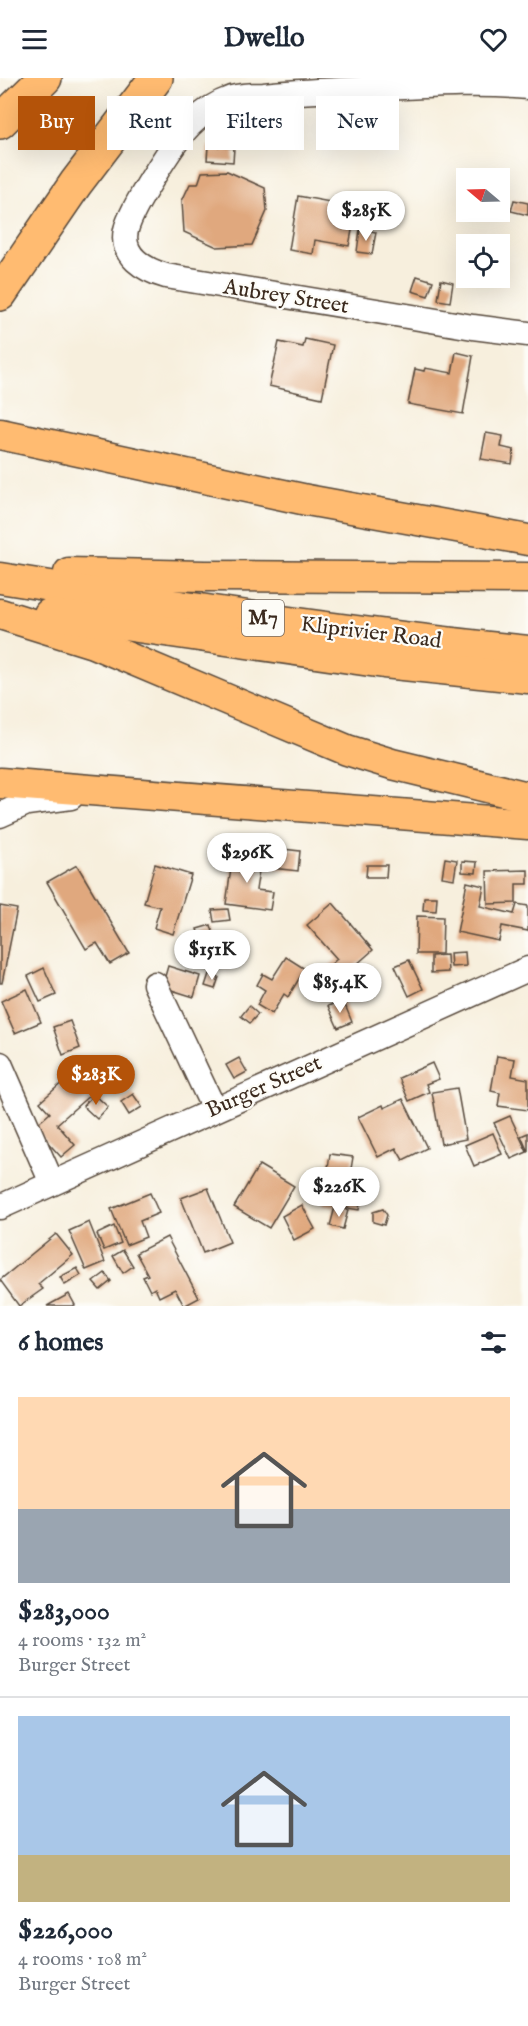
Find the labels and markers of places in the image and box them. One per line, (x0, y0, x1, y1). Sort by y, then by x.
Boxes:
pin: $285K (324, 191, 408, 242)
pin: $296K (205, 833, 289, 884)
pin: $151K (170, 930, 254, 981)
pin: $85.4K (291, 963, 389, 1014)
pin: $283K (54, 1055, 138, 1106)
pin: $226K (297, 1167, 381, 1218)

